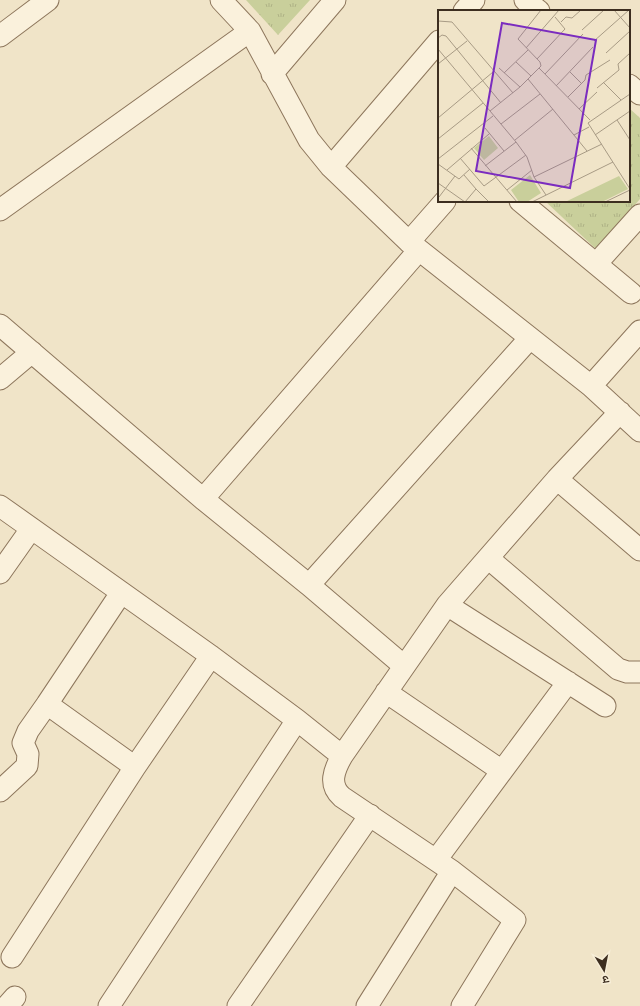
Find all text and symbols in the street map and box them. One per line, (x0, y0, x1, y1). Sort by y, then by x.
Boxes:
inset map (438, 10, 630, 202)
north arrow (584, 950, 624, 990)
text: उ (601, 972, 610, 986)

